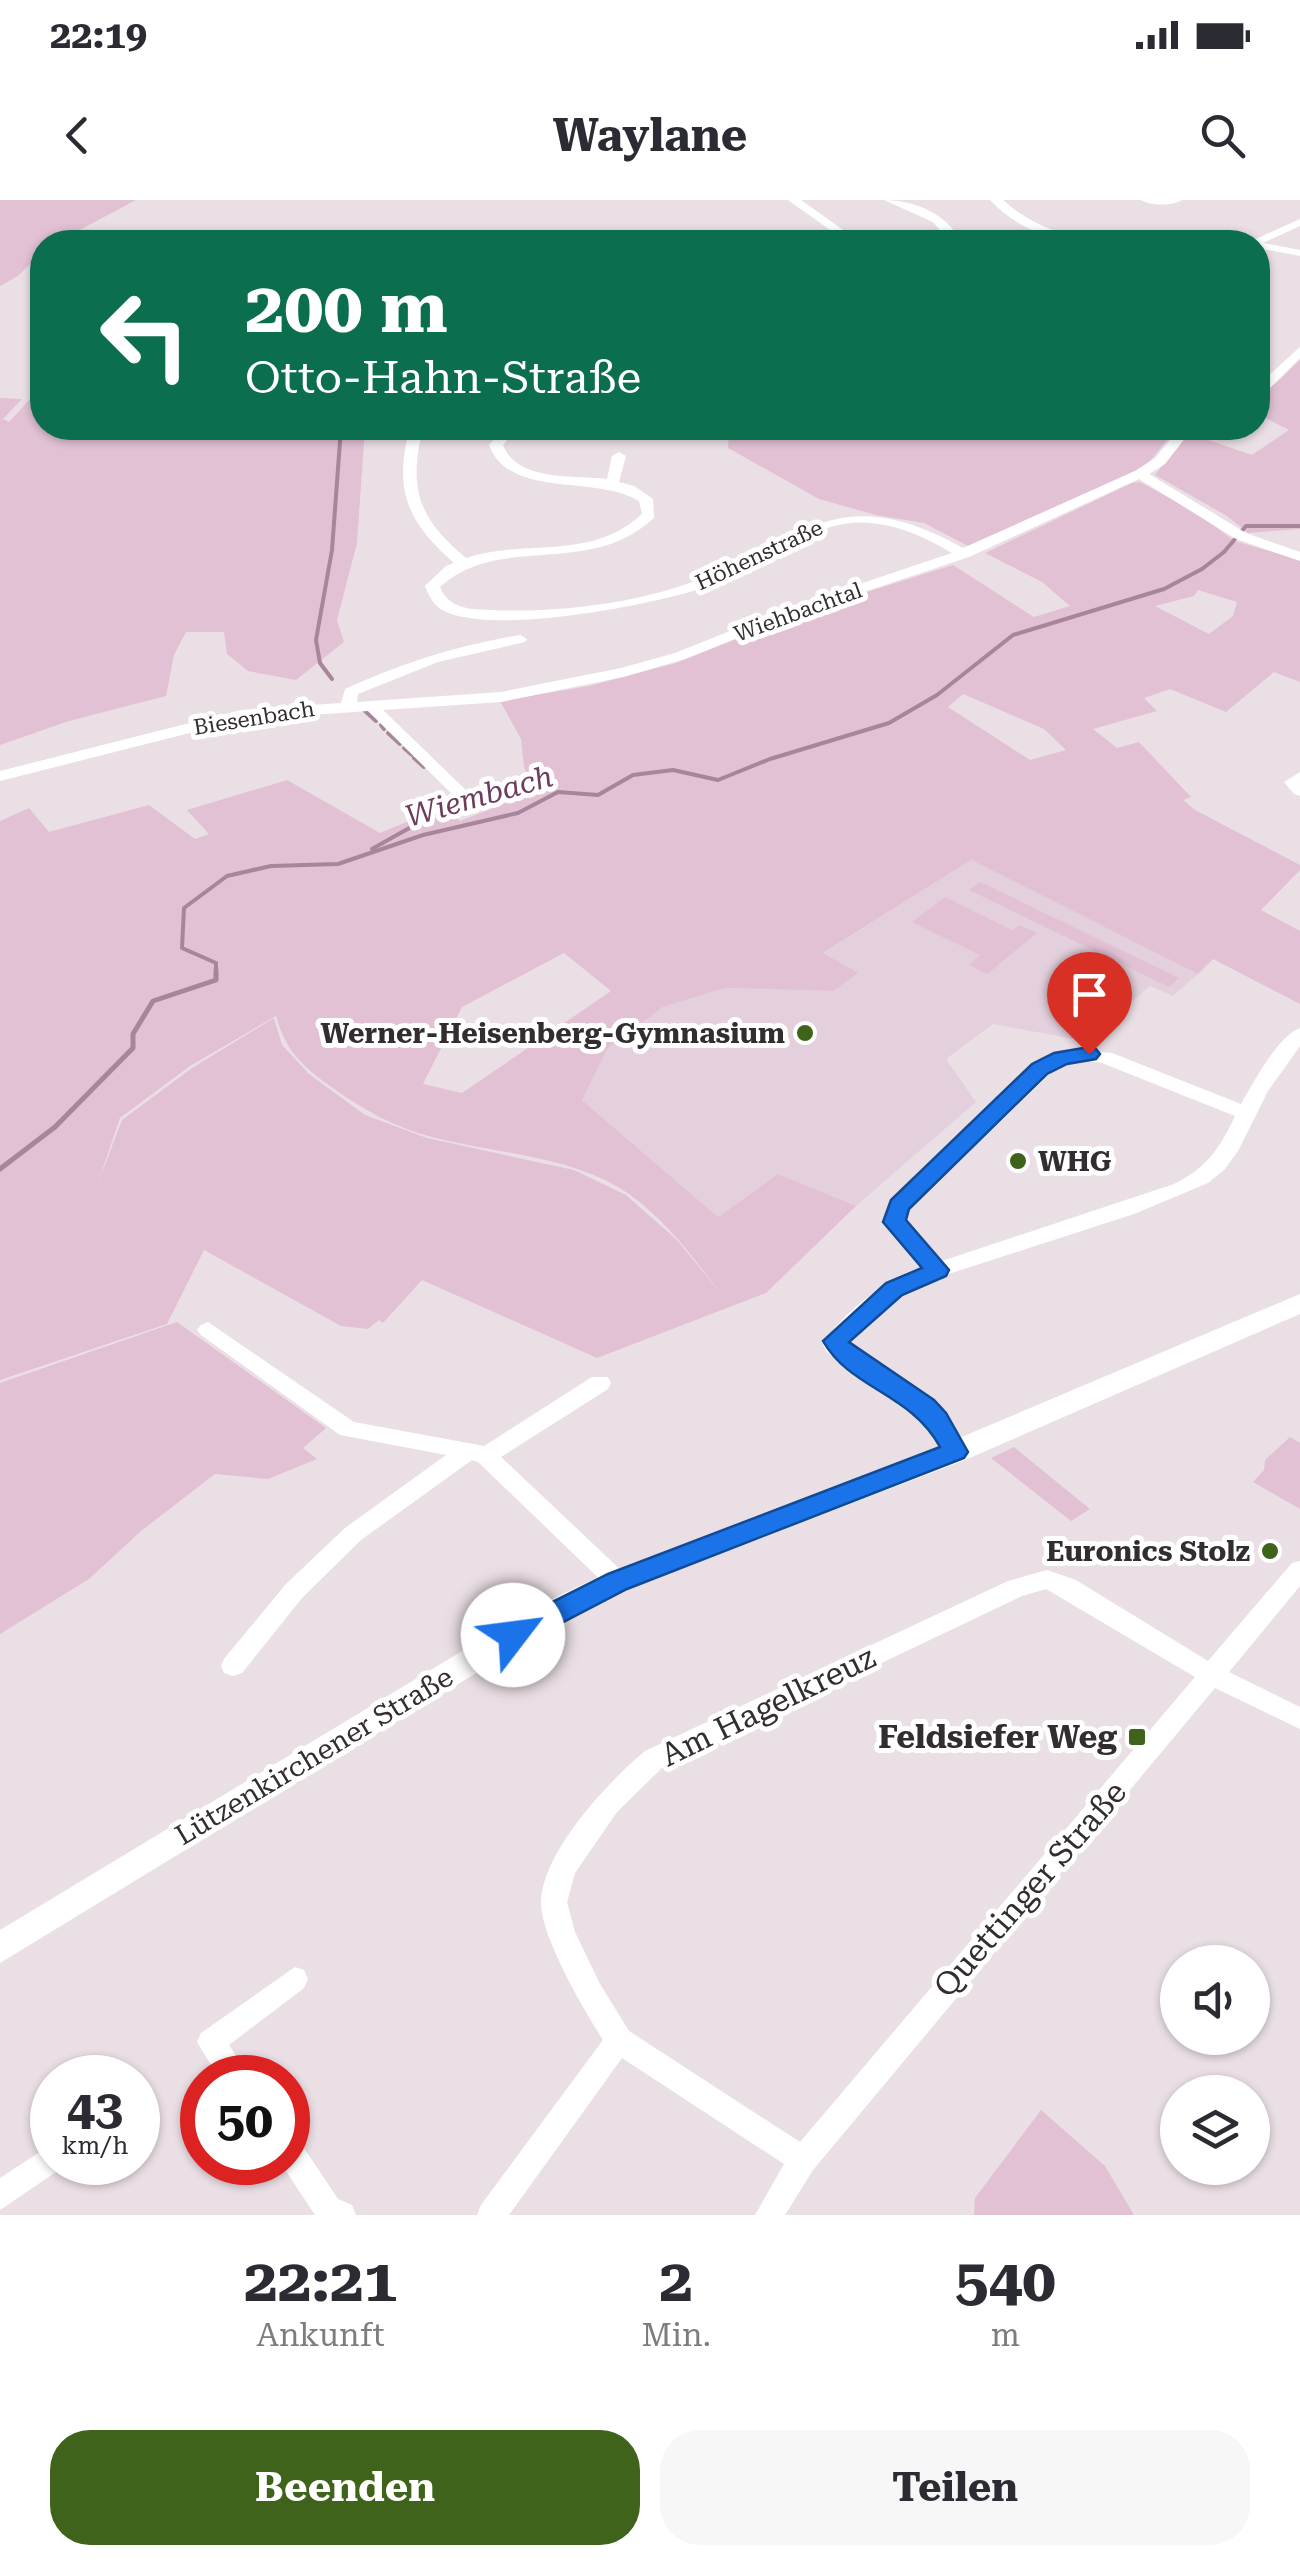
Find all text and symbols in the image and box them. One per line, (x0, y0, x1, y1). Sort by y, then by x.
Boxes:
text: 22:19 (50, 13, 147, 57)
icon: back (50, 108, 105, 163)
icon: search (1195, 108, 1250, 163)
text: Waylane (553, 109, 747, 162)
text: 200 m (245, 267, 448, 349)
icon: left (80, 270, 210, 400)
text: Otto-Hahn-Straße (245, 351, 641, 404)
street label: Höhenstraße (691, 515, 827, 595)
street label: Wiehbachtal (731, 577, 865, 647)
street label: Biesenbach (192, 696, 316, 740)
water label: Wiembach (401, 758, 557, 834)
pin (1047, 952, 1132, 1055)
icon: arrive (1062, 967, 1117, 1022)
place label: Werner-Heisenberg-Gymnasium (321, 1017, 785, 1050)
marker: Werner-Heisenberg-Gymnasium (794, 1022, 816, 1044)
place label: WHG (1038, 1145, 1112, 1178)
marker: WHG (1007, 1150, 1029, 1172)
place label: Euronics Stolz (1046, 1535, 1250, 1568)
marker: Euronics Stolz (1259, 1540, 1281, 1562)
position arrow (461, 1583, 565, 1687)
street label: Am Hagelkreuz (655, 1638, 881, 1774)
street label: Lützenkirchener Straße (169, 1660, 459, 1852)
place label: Feldsiefer Weg (878, 1718, 1117, 1756)
marker: Feldsiefer Weg (1126, 1726, 1148, 1748)
street label: Quettinger Straße (926, 1773, 1134, 2005)
map controls (1160, 1945, 1270, 2185)
button: sound (1160, 1945, 1270, 2055)
speed limit sign: 50 (180, 2055, 310, 2185)
button: layers (1160, 2075, 1270, 2185)
text: 43 (67, 2079, 123, 2137)
text: km/h (62, 2131, 128, 2160)
text: 22:21 (244, 2245, 397, 2316)
text: 2 (659, 2245, 693, 2316)
text: 540 (955, 2245, 1056, 2316)
text: Ankunft (257, 2316, 385, 2354)
text: Min. (641, 2316, 711, 2354)
text: m (991, 2316, 1020, 2354)
button: Beenden (50, 2430, 640, 2545)
button: Teilen (660, 2430, 1250, 2545)

